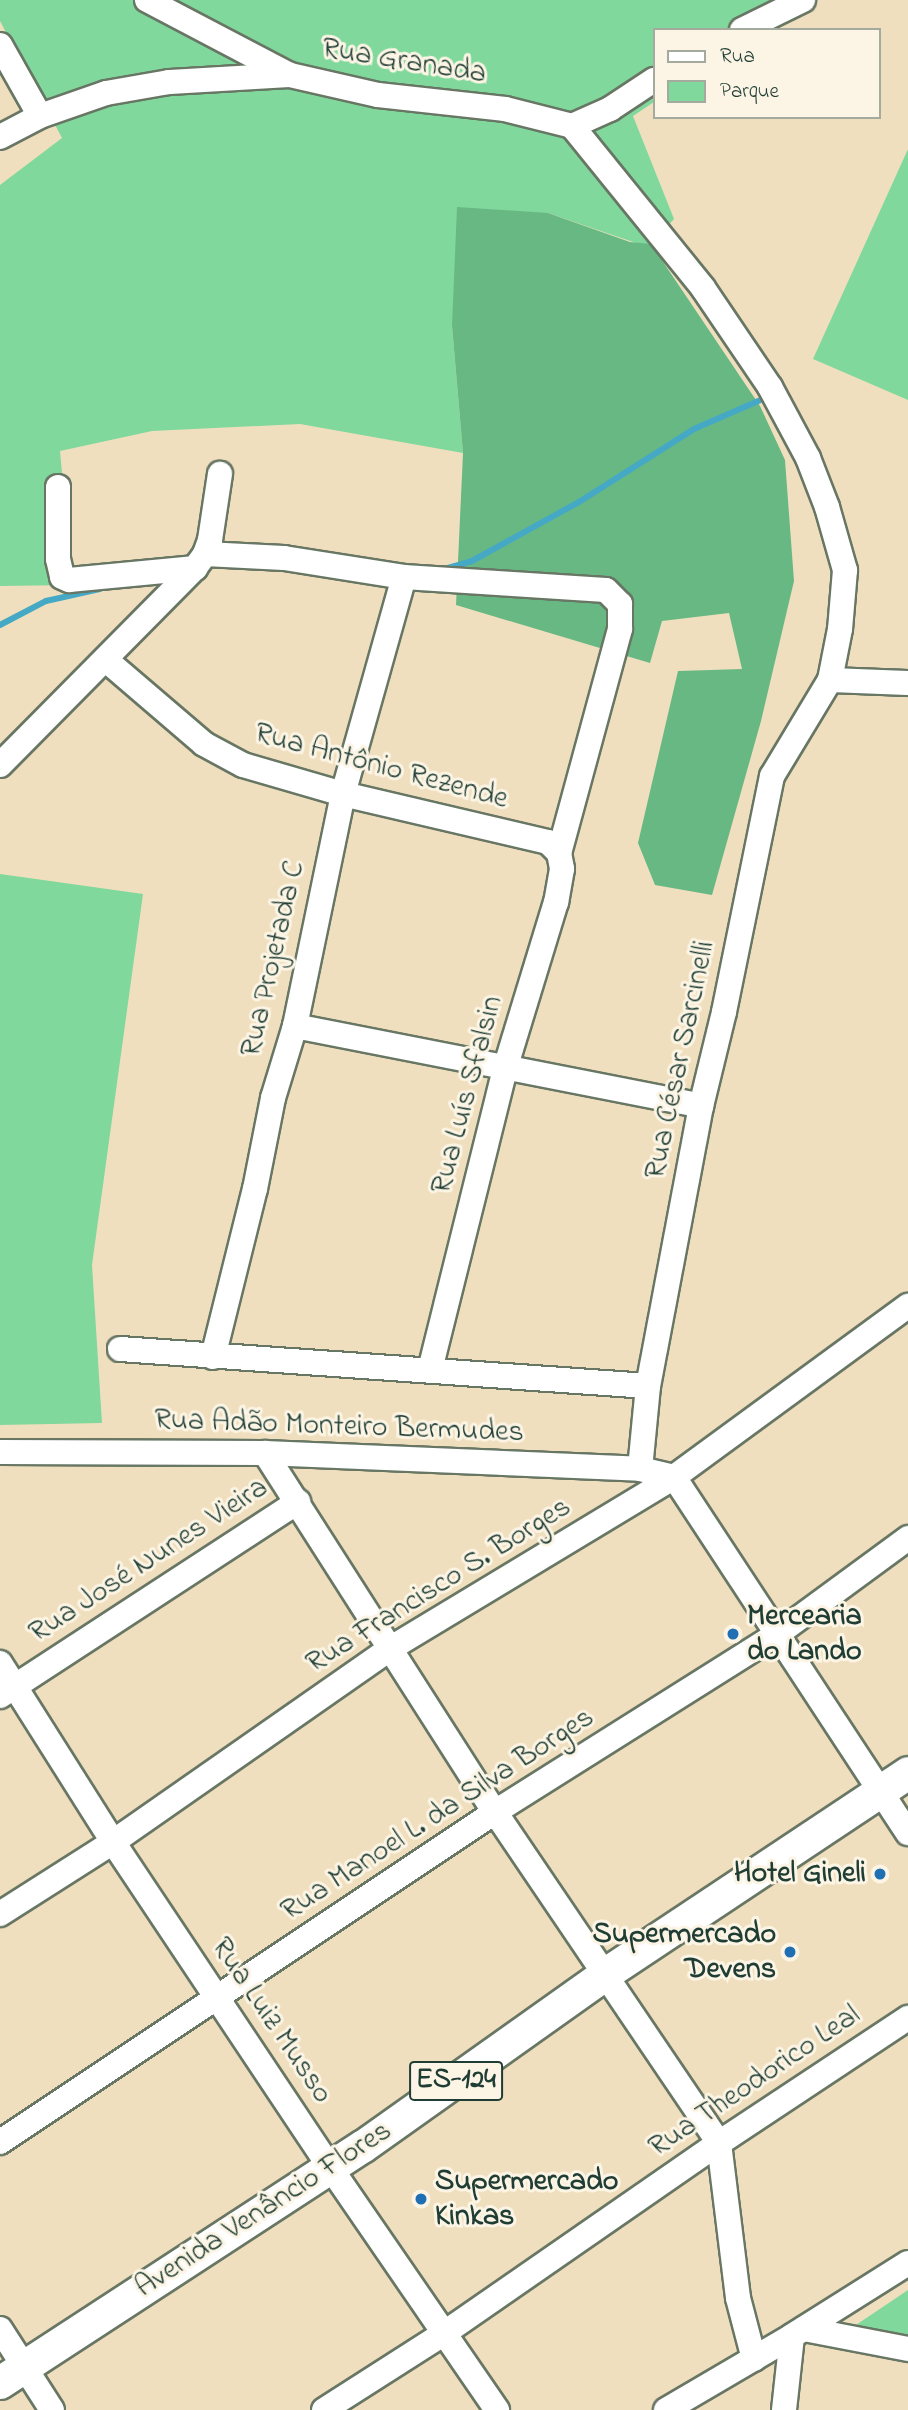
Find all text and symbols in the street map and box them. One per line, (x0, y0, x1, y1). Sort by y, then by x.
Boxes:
legend (652, 28, 880, 119)
street label: Rua Granada (319, 31, 489, 93)
text: Rua (720, 42, 755, 72)
text: Parque (720, 77, 779, 107)
street label: Rua Antônio Rezende (250, 716, 512, 818)
street label: Rua Projetada C (234, 858, 314, 1060)
street label: Rua César Sarcinelli (638, 938, 724, 1182)
street label: Rua Luís Sfalsin (424, 992, 512, 1198)
street label: Rua Adão Monteiro Bermudes (154, 1403, 524, 1451)
street label: Rua José Nunes Vieira (23, 1470, 275, 1652)
street label: Rua Francisco S. Borges (300, 1490, 578, 1682)
place label: Mercearia do Lando (747, 1599, 862, 1670)
marker: Mercearia do Lando (725, 1626, 741, 1642)
street label: Rua Manoel L. da Silva Borges (275, 1700, 601, 1930)
place label: Hotel Gineli (734, 1856, 866, 1892)
marker: Hotel Gineli (872, 1866, 888, 1882)
place label: Supermercado Devens (593, 1917, 776, 1988)
street label: Rua Luiz Musso (202, 1931, 340, 2111)
marker: Supermercado Devens (782, 1944, 798, 1960)
street label: Rua Theodorico Leal (642, 1998, 868, 2166)
road number: ES-124 (409, 2056, 503, 2106)
street label: Avenida Venâncio Flores (129, 2114, 399, 2306)
place label: Supermercado Kinkas (435, 2164, 618, 2234)
marker: Supermercado Kinkas (413, 2191, 429, 2207)

